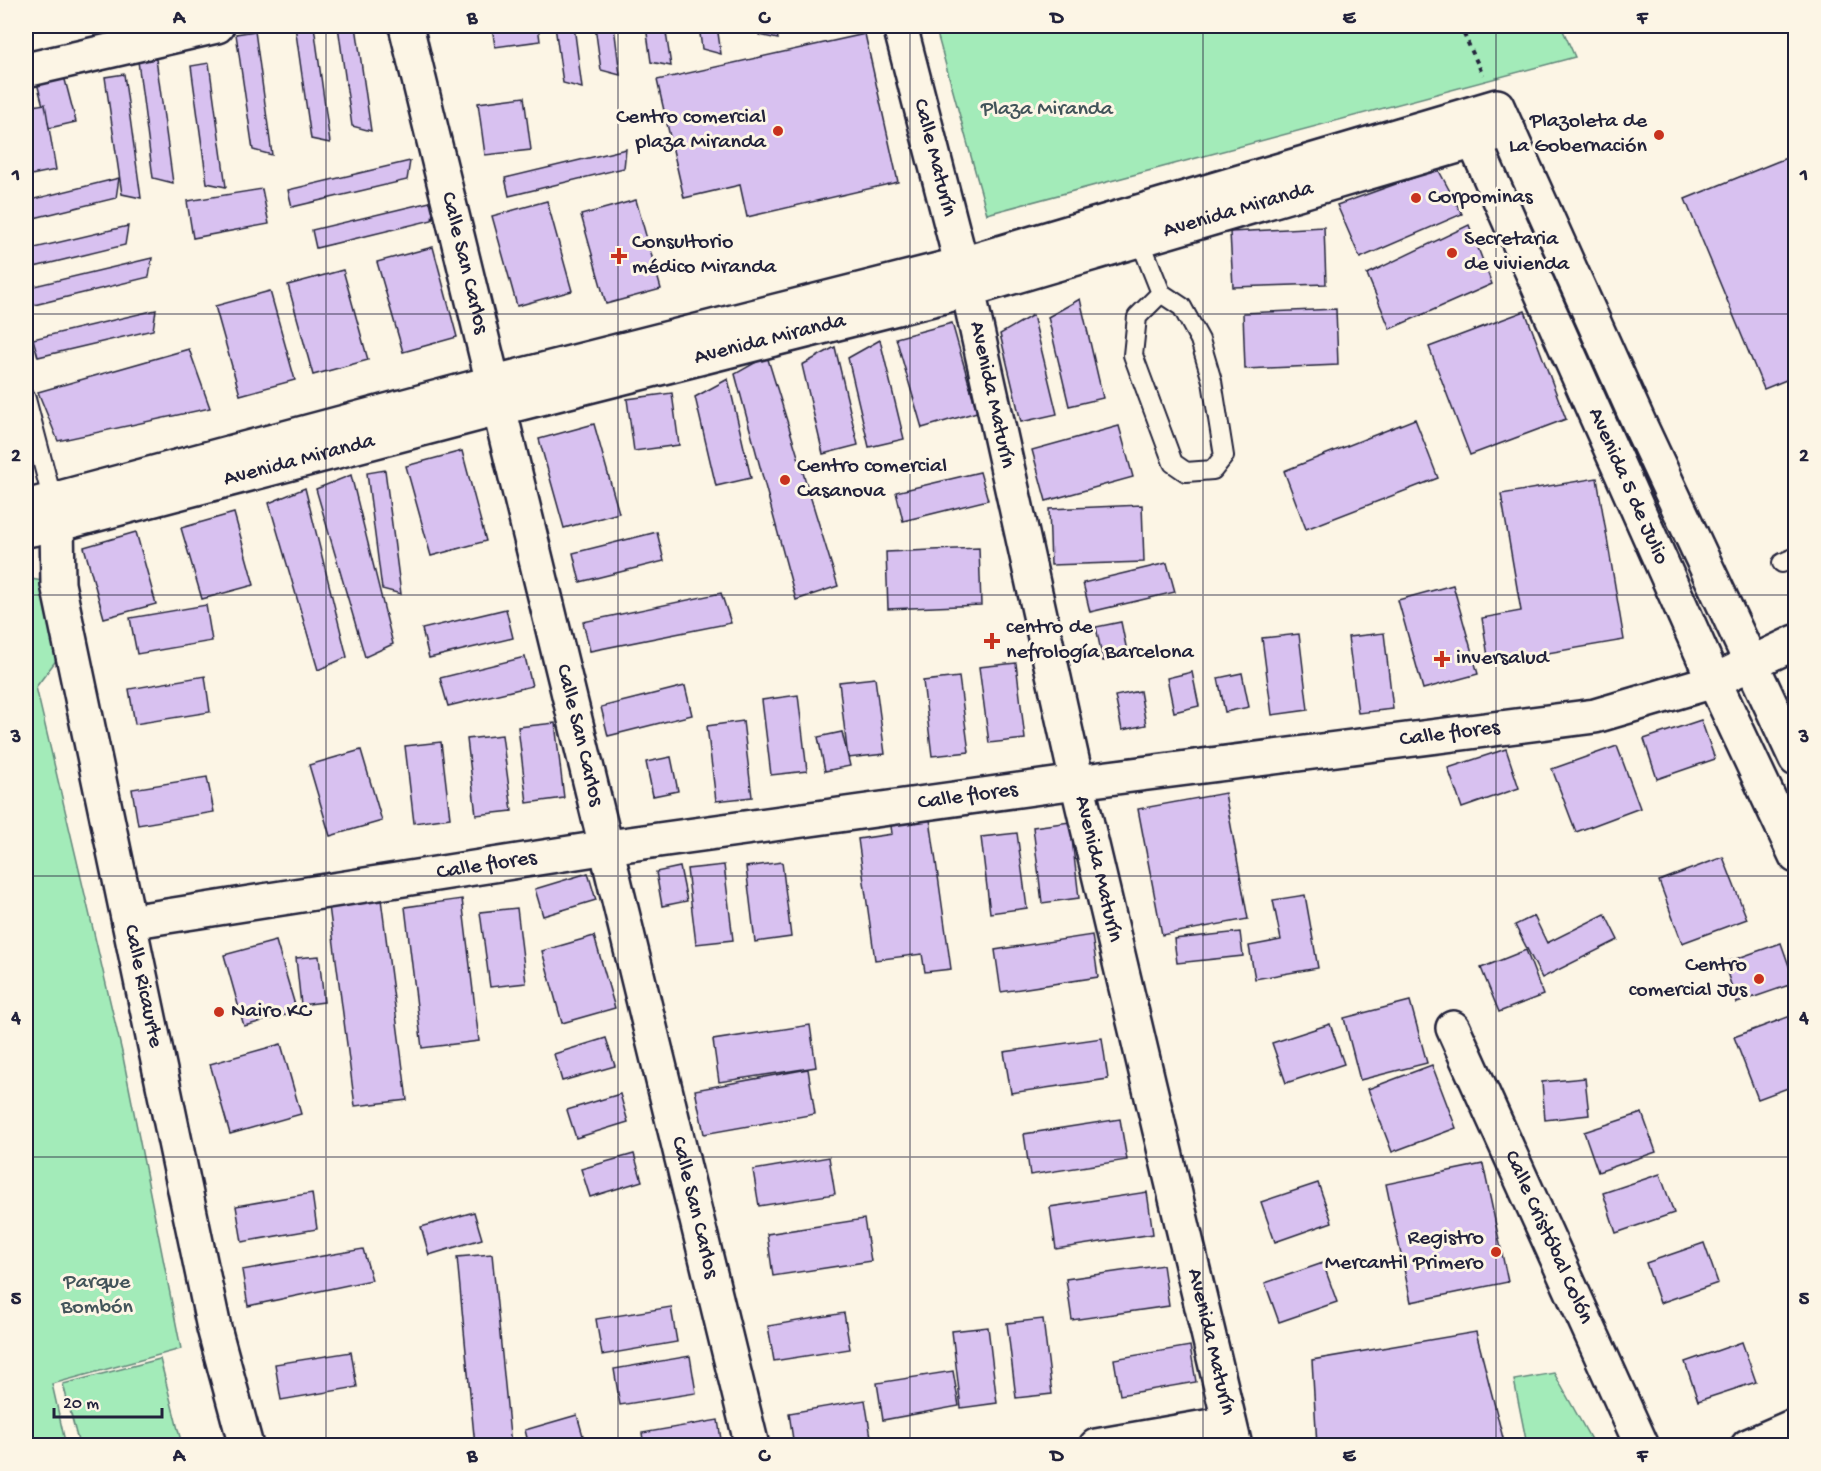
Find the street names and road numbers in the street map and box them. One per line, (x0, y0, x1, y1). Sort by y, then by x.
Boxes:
street label: Calle Maturín (906, 96, 962, 220)
street label: Avenida Miranda (1160, 176, 1317, 245)
street label: Calle San Carlos (434, 190, 494, 337)
street label: Avenida Miranda (692, 308, 849, 372)
street label: Avenida Maturín (962, 319, 1020, 471)
street label: Avenida 5 de Julio (1581, 404, 1674, 569)
street label: Avenida Miranda (221, 428, 378, 493)
street label: Calle San Carlos (549, 662, 609, 810)
street label: Calle flores (1398, 715, 1502, 754)
street label: Calle flores (916, 777, 1020, 817)
street label: Avenida Maturín (1068, 793, 1128, 945)
street label: Calle flores (435, 845, 539, 887)
street label: Calle Ricaurte (117, 922, 168, 1051)
street label: Calle San Carlos (664, 1134, 724, 1282)
street label: Calle Cristóbal Colón (1497, 1147, 1598, 1329)
street label: Avenida Maturín (1180, 1266, 1240, 1418)

